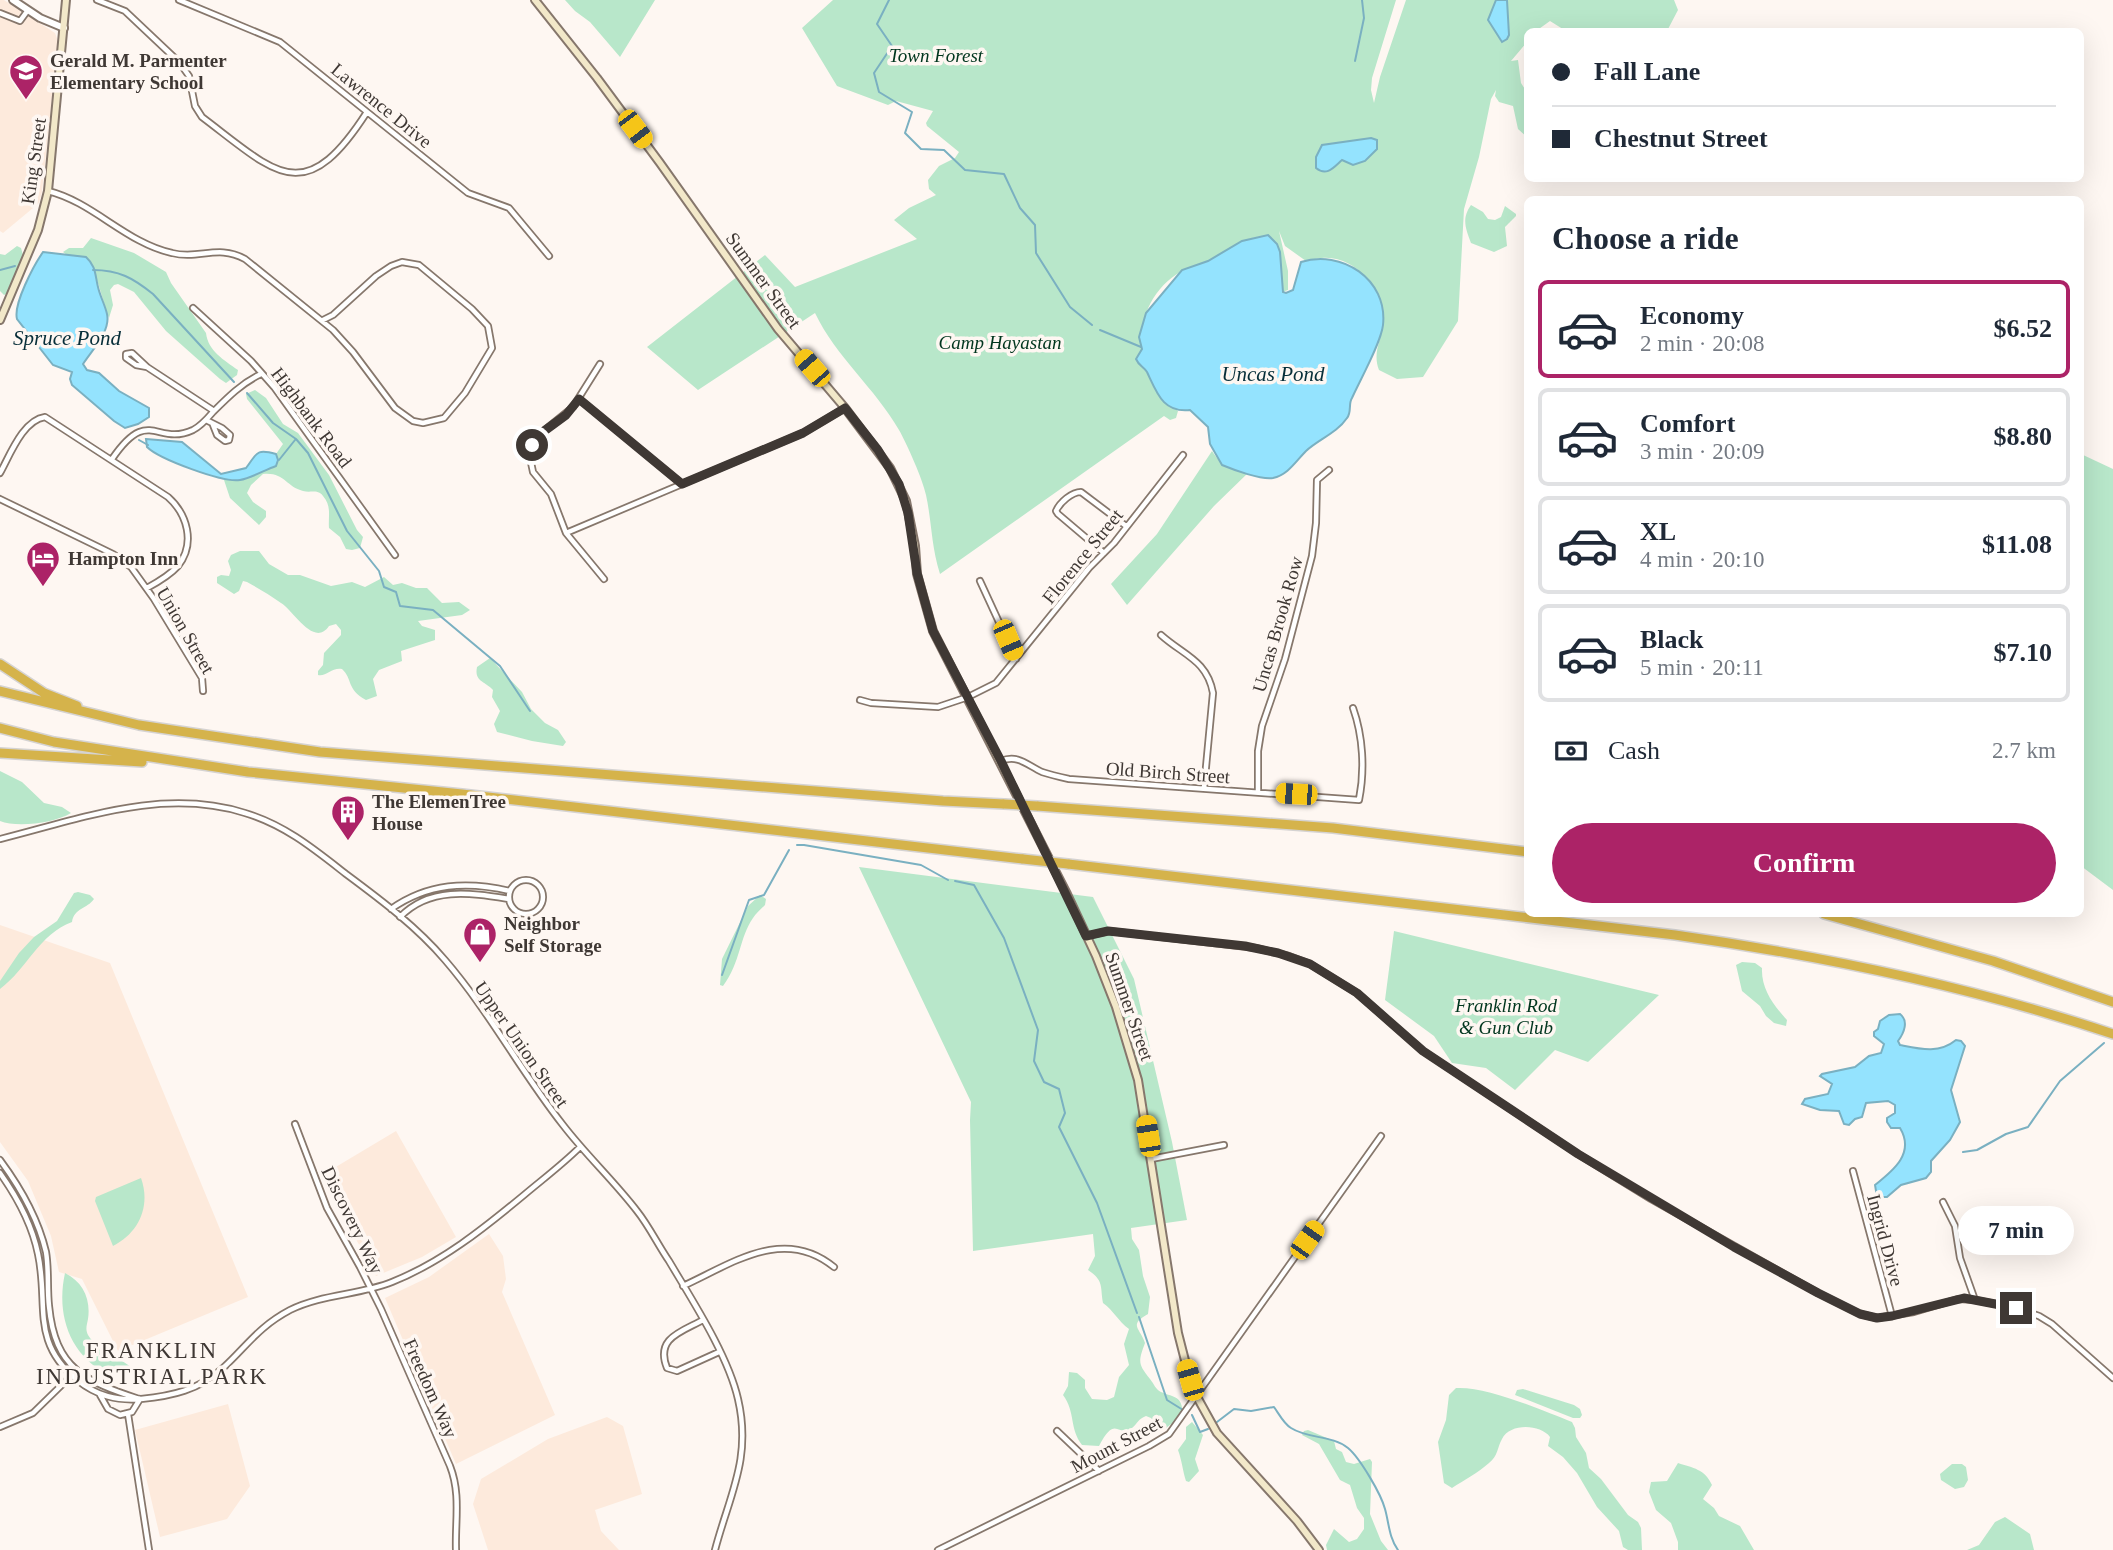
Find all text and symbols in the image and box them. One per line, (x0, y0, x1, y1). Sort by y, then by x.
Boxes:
park label: Town Forest (889, 45, 984, 66)
place label: Gerald M. Parmenter Elementary School (50, 50, 227, 93)
school or university icon: Gerald M. Parmenter Elementary School (7, 52, 45, 101)
text: Fall Lane (1594, 57, 1700, 86)
street label: Lawrence Drive (327, 59, 436, 152)
car (614, 106, 657, 152)
street label: King Street (17, 116, 50, 206)
text: Chestnut Street (1594, 124, 1768, 153)
text: Choose a ride (1552, 220, 1739, 256)
street label: Summer Street (722, 228, 806, 333)
icon: car (1556, 298, 1619, 361)
text: Economy (1640, 301, 1744, 330)
text: $6.52 (1994, 314, 2052, 343)
water label: Spruce Pond (13, 326, 121, 350)
text: 2 min · 20:08 (1640, 331, 1765, 356)
park label: Camp Hayastan (939, 332, 1061, 353)
car (791, 345, 834, 391)
water label: Uncas Pond (1221, 362, 1325, 386)
street label: Highbank Road (267, 363, 356, 472)
icon: car (1556, 406, 1619, 469)
text: Comfort (1640, 409, 1735, 438)
text: $8.80 (1994, 422, 2052, 451)
route start (516, 429, 548, 461)
text: 3 min · 20:09 (1640, 439, 1765, 464)
street label: Florence Street (1038, 504, 1127, 608)
icon: car (1556, 514, 1619, 577)
text: XL (1640, 517, 1676, 546)
text: $11.08 (1982, 530, 2052, 559)
hotel icon: Hampton Inn (24, 539, 62, 588)
text: 4 min · 20:10 (1640, 547, 1765, 572)
place label: Hampton Inn (68, 548, 179, 569)
street label: Uncas Brook Row (1248, 554, 1307, 695)
street label: Union Street (152, 583, 219, 678)
car (991, 617, 1026, 663)
icon: car (1556, 622, 1619, 685)
text: Black (1640, 625, 1704, 654)
text: $7.10 (1994, 638, 2052, 667)
text: 5 min · 20:11 (1640, 655, 1764, 680)
icon: cash (1552, 732, 1590, 770)
text: Cash (1608, 736, 1660, 765)
text: 2.7 km (1992, 738, 2056, 763)
street label: Old Birch Street (1105, 758, 1232, 787)
car (1275, 782, 1318, 806)
place label: The ElemenTree House (372, 791, 506, 834)
building icon: The ElemenTree House (329, 793, 367, 842)
button: Confirm (1552, 823, 2056, 903)
place label: Neighbor Self Storage (504, 913, 602, 956)
shop icon: Neighbor Self Storage (461, 915, 499, 964)
street label: Summer Street (1101, 949, 1158, 1064)
street label: Upper Union Street (470, 977, 573, 1112)
park label: Franklin Rod & Gun Club (1454, 995, 1557, 1038)
car (1135, 1114, 1162, 1158)
street label: Discovery Way (318, 1163, 388, 1278)
street label: Ingrid Drive (1863, 1192, 1908, 1288)
callout: 7 min (1958, 1206, 2074, 1256)
car (1287, 1217, 1328, 1263)
text: 7 min (1988, 1218, 2044, 1243)
route end (2000, 1292, 2032, 1324)
street label: Freedom Way (399, 1335, 462, 1441)
district label: FRANKLIN INDUSTRIAL PARK (36, 1338, 268, 1389)
car (1175, 1357, 1206, 1403)
street label: Mount Street (1067, 1411, 1166, 1477)

